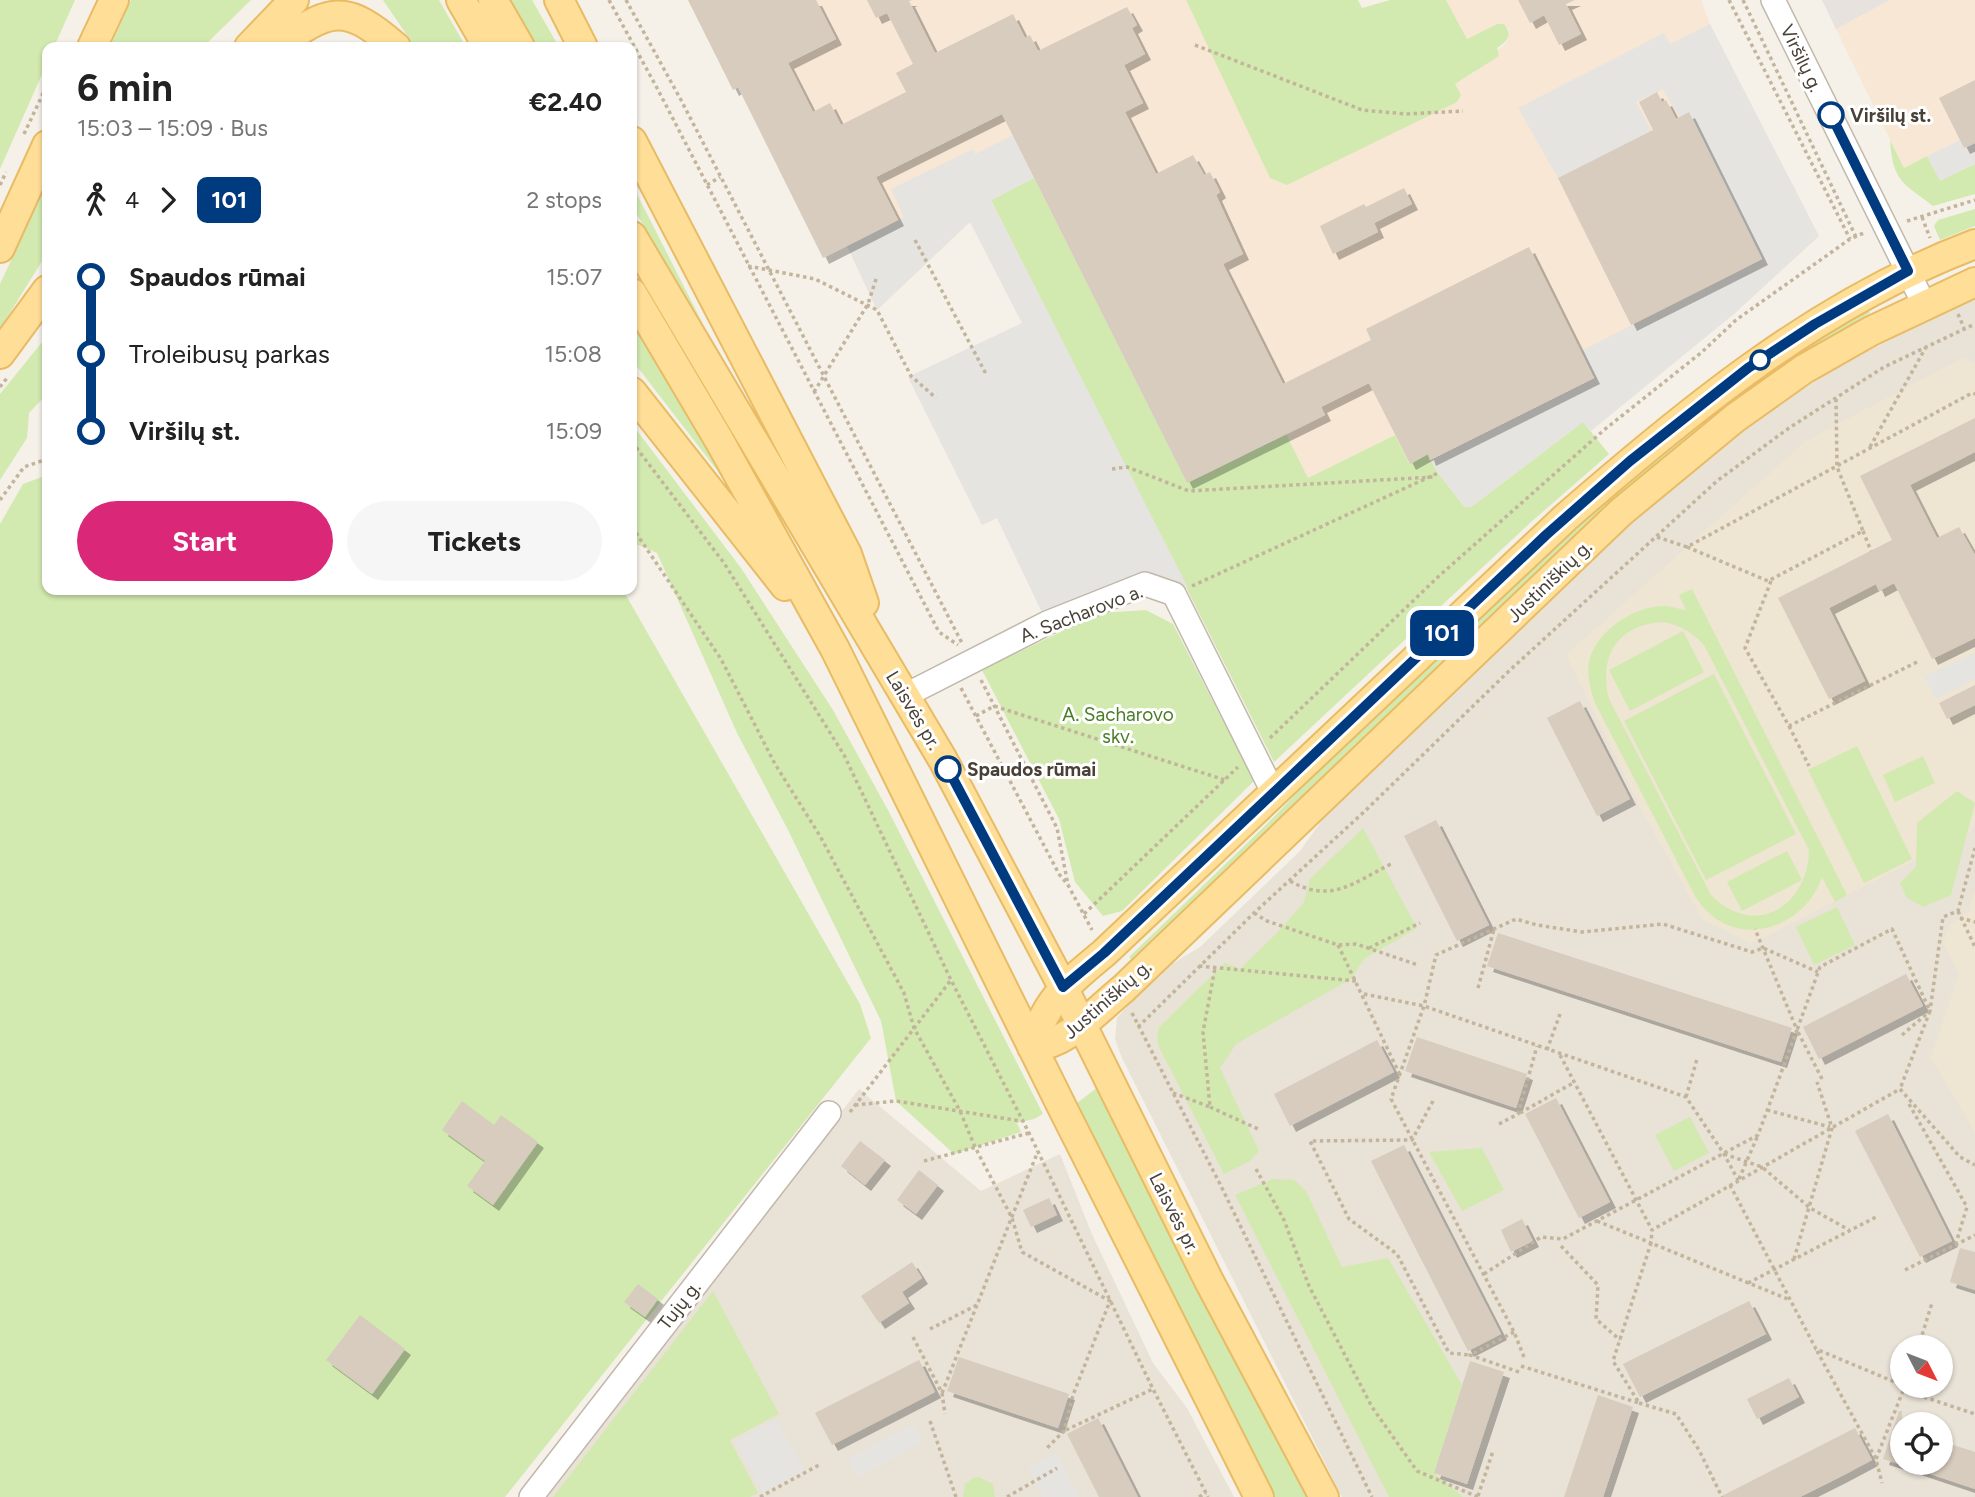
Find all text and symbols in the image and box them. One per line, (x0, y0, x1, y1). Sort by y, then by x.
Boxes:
street label: Viršilų g. (1775, 21, 1828, 96)
text: 6 min (77, 65, 173, 111)
text: €2.40 (529, 86, 602, 118)
marker: Viršilų st. (1818, 102, 1844, 128)
place label: Viršilų st. (1850, 104, 1931, 127)
text: 15:03 – 15:09 · Bus (77, 114, 268, 142)
icon: walk (77, 181, 115, 219)
icon: forward (149, 181, 187, 219)
text: 101 (211, 185, 247, 214)
text: 4 (125, 186, 139, 214)
text: 2 stops (526, 186, 602, 214)
text: Spaudos rūmai (129, 261, 306, 293)
text: 15:07 (546, 263, 602, 291)
text: Troleibusų parkas (129, 338, 330, 370)
text: 15:08 (545, 340, 602, 368)
unlabelled marker (1750, 350, 1770, 370)
text: Viršilų st. (129, 415, 240, 447)
text: 15:09 (546, 417, 602, 445)
button: Start (77, 501, 333, 581)
button: Tickets (347, 501, 602, 581)
street label: Justiniškių g. (1502, 535, 1596, 627)
street label: A. Sacharovo a. (1017, 579, 1146, 647)
line badge: 101 (1402, 610, 1482, 656)
text: 101 (1424, 618, 1460, 647)
street label: Laisvės pr. (881, 667, 946, 754)
park label: A. Sacharovo skv. (1062, 703, 1174, 748)
marker: Spaudos rūmai (935, 756, 961, 782)
place label: Spaudos rūmai (967, 758, 1096, 781)
street label: Justiniškių g. (1059, 955, 1156, 1044)
street label: Laisvės pr. (1144, 1169, 1205, 1258)
street label: Tujų g. (653, 1276, 706, 1334)
north arrow (1890, 1335, 1953, 1398)
map controls (1890, 1335, 1953, 1475)
button: locate (1890, 1412, 1953, 1475)

